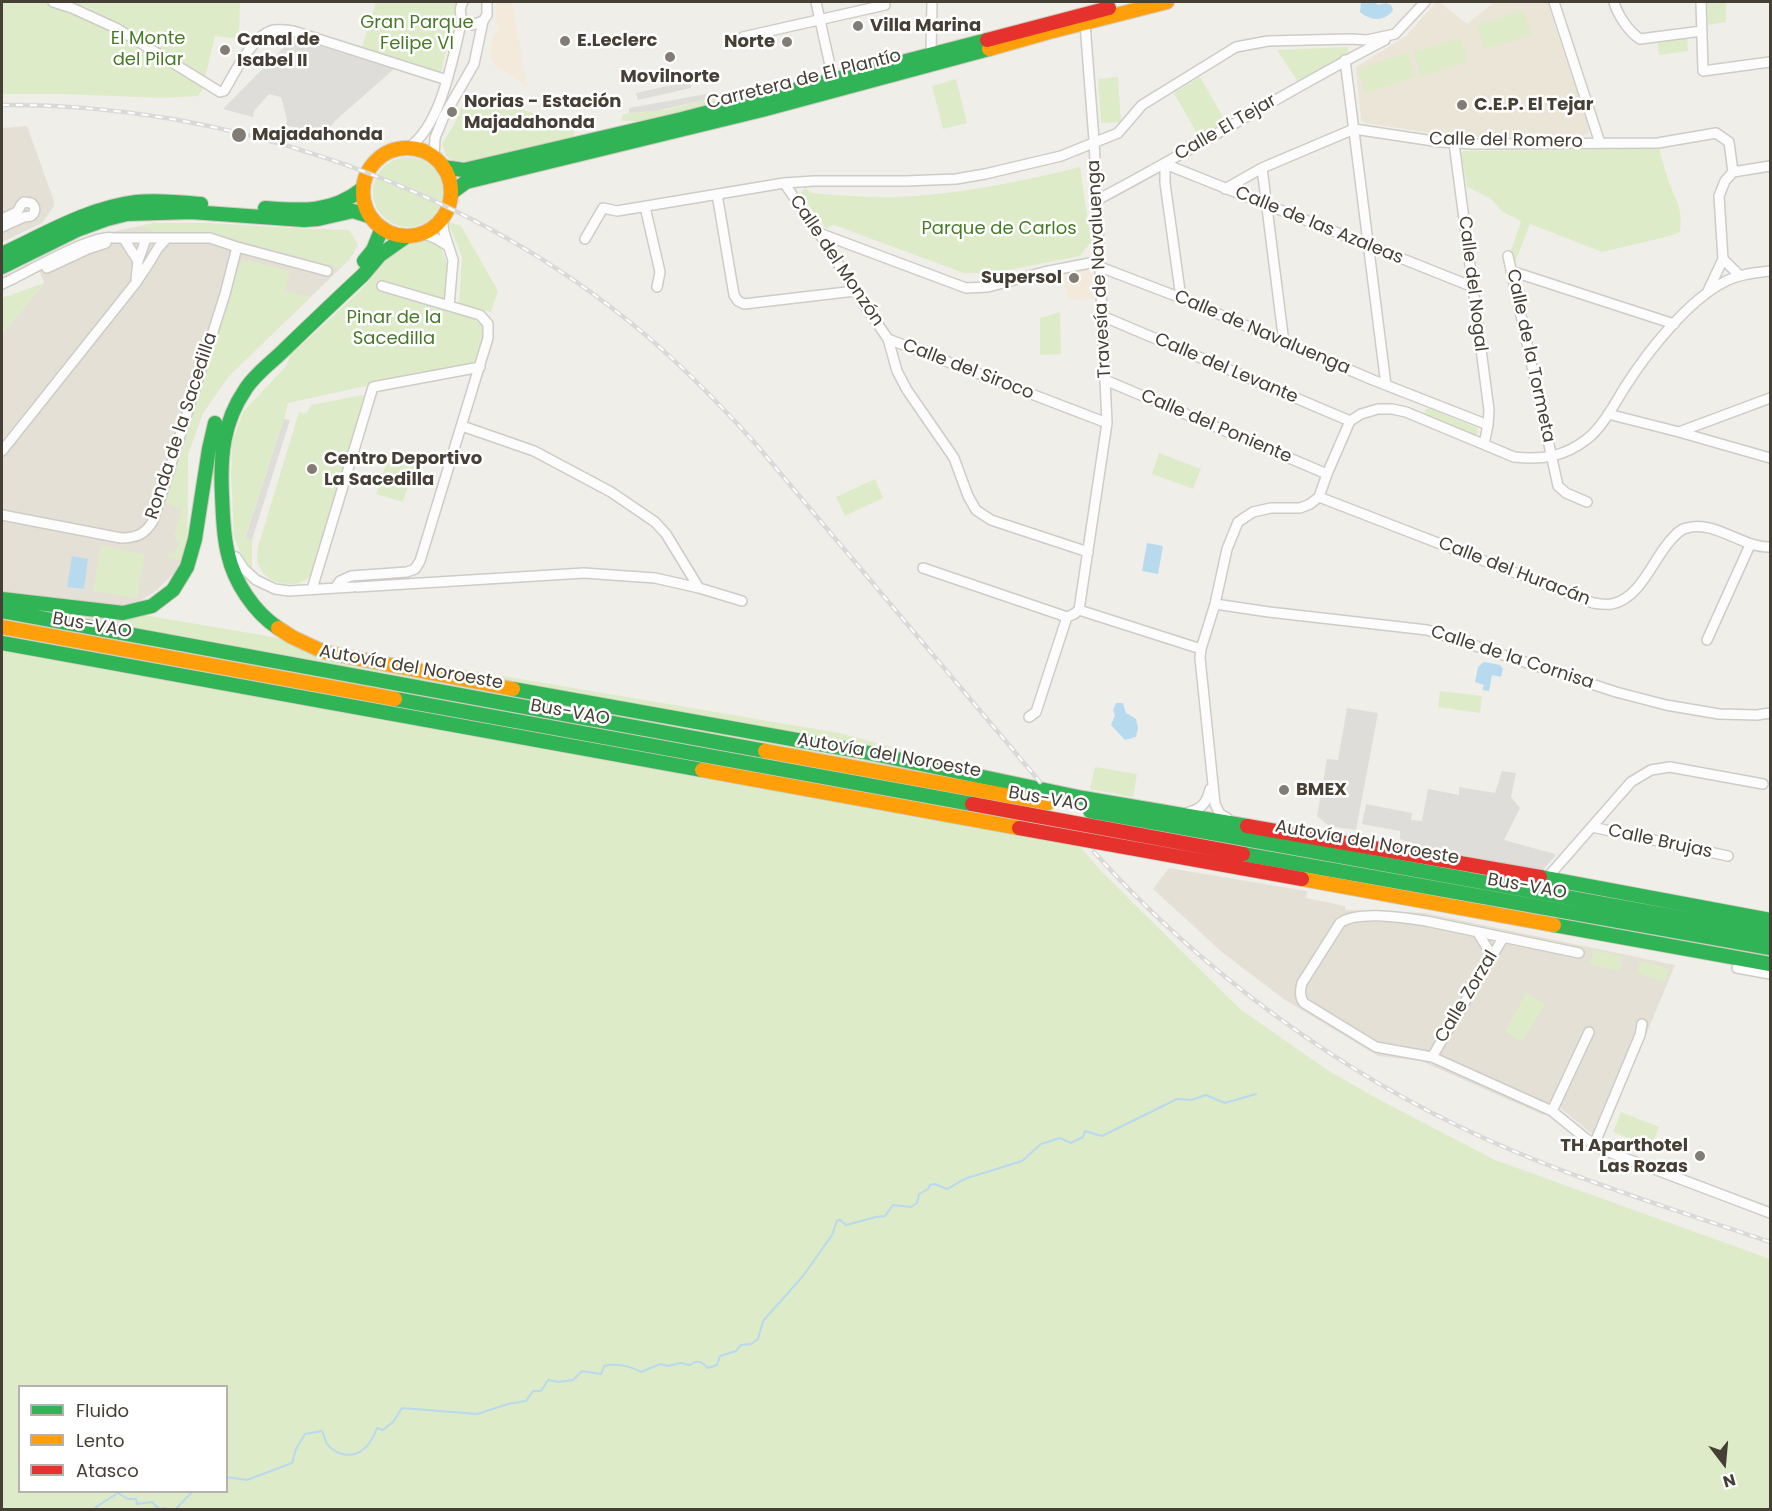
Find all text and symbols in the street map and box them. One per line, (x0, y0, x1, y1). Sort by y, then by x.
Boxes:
park label: Gran Parque Felipe VI (360, 12, 474, 54)
place label: Villa Marina (870, 15, 981, 37)
marker: Villa Marina (851, 19, 865, 33)
park label: El Monte del Pilar (111, 28, 185, 70)
place label: Canal de Isabel II (237, 29, 320, 72)
place label: E.Leclerc (577, 30, 657, 52)
place label: Norte (724, 31, 775, 53)
marker: E.Leclerc (558, 34, 572, 48)
marker: Norte (780, 35, 794, 49)
marker: Canal de Isabel II (218, 43, 232, 57)
street label: Carretera de El Plantío (705, 45, 903, 115)
marker: Movilnorte (663, 50, 677, 64)
place label: Movilnorte (620, 66, 720, 88)
street label: Calle El Tejar (1171, 90, 1281, 166)
place label: Norias - Estación Majadahonda (464, 91, 621, 134)
place label: C.E.P. El Tejar (1474, 94, 1594, 116)
marker: C.E.P. El Tejar (1455, 98, 1469, 112)
marker: Norias - Estación Majadahonda (445, 105, 459, 119)
place label: Majadahonda (252, 124, 383, 146)
marker: Majadahonda (230, 126, 248, 144)
street label: Calle del Romero (1429, 129, 1583, 153)
street label: Travesía de Navaluenga (1083, 159, 1117, 379)
street label: Calle de las Azaleas (1232, 182, 1406, 270)
street label: Calle del Monzón (784, 191, 888, 331)
street label: Calle del Nogal (1453, 215, 1491, 353)
park label: Parque de Carlos (921, 218, 1077, 240)
place label: Supersol (981, 267, 1062, 289)
street label: Calle de la Tormeta (1501, 267, 1559, 445)
marker: Supersol (1067, 271, 1081, 285)
street label: Calle de Navaluenga (1171, 286, 1353, 380)
park label: Pinar de la Sacedilla (347, 307, 441, 350)
street label: Calle del Levante (1151, 329, 1301, 409)
street label: Ronda de la Sacedilla (142, 330, 222, 522)
street label: Calle del Siroco (899, 335, 1037, 405)
street label: Calle del Poniente (1137, 385, 1295, 469)
place label: Centro Deportivo La Sacedilla (324, 448, 482, 490)
marker: Centro Deportivo La Sacedilla (305, 462, 319, 476)
street label: Calle del Huracán (1435, 533, 1593, 611)
street label: Bus-VAO (51, 608, 133, 644)
street label: Calle de la Cornisa (1428, 621, 1596, 695)
street label: Autovía del Noroeste (317, 641, 505, 695)
street label: Bus-VAO (529, 695, 611, 731)
street label: Autovía del Noroeste (795, 729, 983, 783)
place label: BMEX (1296, 779, 1347, 801)
street label: Bus-VAO (1007, 782, 1089, 818)
marker: BMEX (1277, 783, 1291, 797)
street label: Autovía del Noroeste (1273, 816, 1461, 870)
street label: Calle Brujas (1606, 820, 1714, 864)
street label: Bus-VAO (1486, 869, 1568, 905)
street label: Calle Zorzal (1431, 947, 1503, 1047)
place label: TH Aparthotel Las Rozas (1560, 1135, 1688, 1178)
marker: TH Aparthotel Las Rozas (1693, 1149, 1707, 1163)
legend (18, 1385, 228, 1493)
text: Fluido (76, 1398, 129, 1423)
text: Lento (76, 1428, 125, 1453)
north arrow (1694, 1433, 1754, 1493)
text: Atasco (76, 1458, 139, 1483)
text: N (1720, 1468, 1738, 1493)

